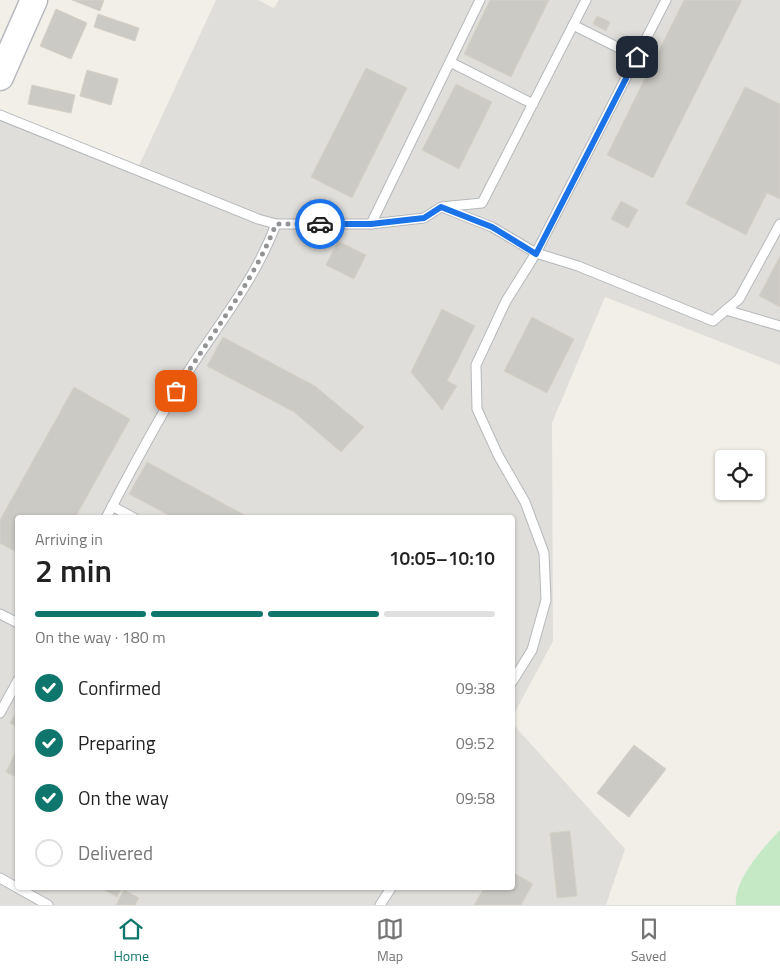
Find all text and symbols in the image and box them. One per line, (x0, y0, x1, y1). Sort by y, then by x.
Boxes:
pin (616, 36, 658, 78)
icon: home (623, 43, 651, 71)
courier (295, 199, 345, 249)
icon: car (306, 210, 334, 238)
pin (155, 370, 197, 412)
icon: bag (162, 377, 190, 405)
map controls (715, 450, 765, 500)
button: locate (715, 450, 765, 500)
text: Arriving in (35, 527, 103, 551)
text: 10:05–10:10 (389, 543, 495, 572)
text: 2 min (35, 546, 112, 594)
text: On the way · 180 m (35, 625, 166, 649)
text: Confirmed (78, 673, 161, 702)
icon: check (35, 674, 63, 702)
text: 09:38 (456, 676, 495, 700)
text: Preparing (78, 728, 155, 757)
icon: check (35, 729, 63, 757)
text: 09:52 (456, 731, 495, 755)
text: On the way (78, 783, 169, 812)
icon: check (35, 784, 63, 812)
text: 09:58 (456, 786, 495, 810)
text: Delivered (78, 838, 153, 867)
tab: Home (113, 915, 149, 966)
tab: Map (376, 915, 404, 966)
tab: Saved (631, 915, 667, 966)

